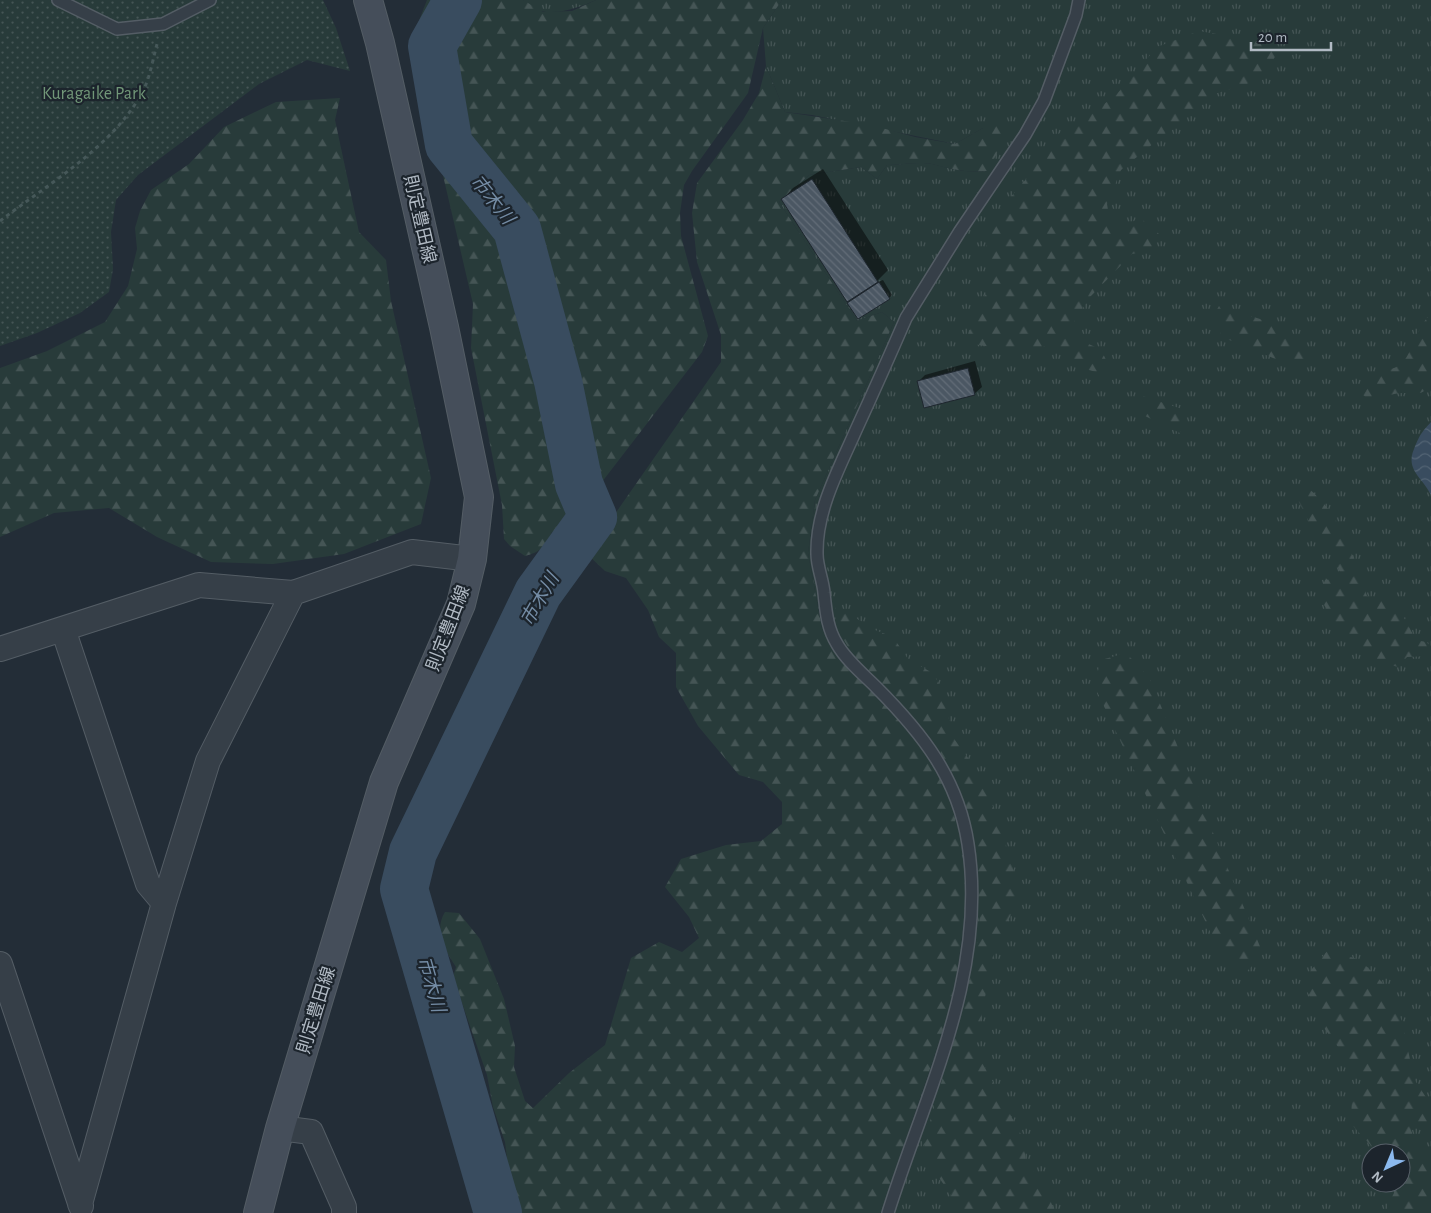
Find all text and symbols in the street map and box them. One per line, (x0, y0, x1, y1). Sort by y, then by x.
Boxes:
scale bar (1251, 20, 1331, 52)
text: 20 m (1258, 30, 1287, 45)
park label: Kuragaike Park (42, 85, 147, 103)
water label: 市木川 (467, 171, 520, 230)
street label: 則定豊田線 (400, 173, 440, 265)
water label: 市木川 (516, 568, 564, 629)
street label: 則定豊田線 (423, 582, 473, 674)
water label: 市木川 (414, 954, 450, 1016)
street label: 則定豊田線 (293, 964, 339, 1056)
north arrow (1361, 1143, 1411, 1193)
text: N (1369, 1168, 1386, 1185)

